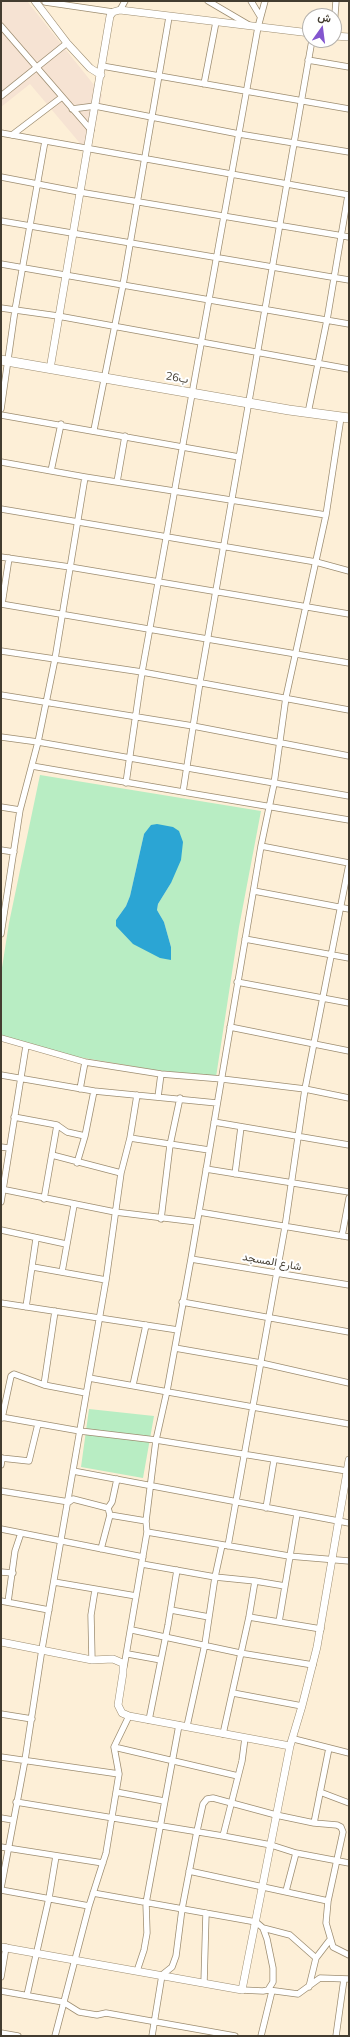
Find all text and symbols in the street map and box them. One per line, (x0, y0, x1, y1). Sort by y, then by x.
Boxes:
north arrow (302, 8, 342, 48)
text: ش (317, 9, 333, 26)
street label: 26ب (165, 370, 189, 386)
street label: شارع المسجد (241, 1250, 303, 1274)

